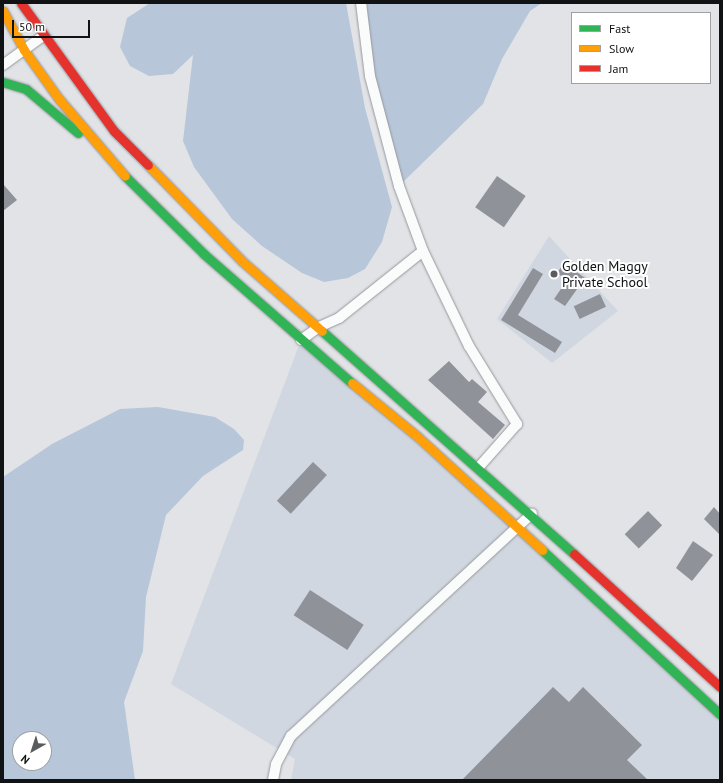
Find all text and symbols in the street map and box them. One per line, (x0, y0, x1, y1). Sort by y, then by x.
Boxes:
scale bar (14, 12, 92, 38)
legend (571, 12, 711, 84)
text: 50 m (19, 19, 45, 34)
text: Fast (609, 21, 630, 36)
text: Slow (609, 41, 634, 56)
text: Jam (609, 61, 628, 76)
place label: Golden Maggy Private School (562, 258, 648, 290)
marker: Golden Maggy Private School (549, 269, 559, 279)
north arrow (12, 731, 52, 771)
text: N (18, 752, 32, 767)

